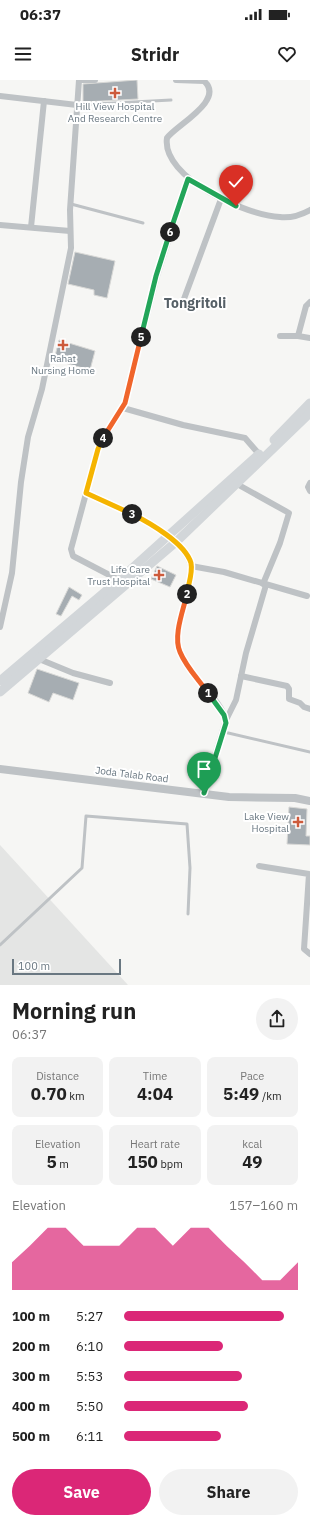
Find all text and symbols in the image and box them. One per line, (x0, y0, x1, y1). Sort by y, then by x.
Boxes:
text: 06:37 (20, 5, 61, 24)
icon: menu (12, 43, 34, 65)
text: Stridr (131, 43, 179, 66)
icon: heart (276, 43, 298, 65)
marker: Hill View Hospital And Research Centre (109, 87, 121, 99)
place label: Hill View Hospital And Research Centre (68, 100, 163, 125)
pin (219, 165, 253, 206)
icon: check (225, 171, 247, 193)
pin: 6 (160, 222, 180, 242)
text: 6 (167, 225, 173, 239)
district label: Tongritoli (164, 294, 226, 312)
pin: 5 (131, 327, 151, 347)
text: 5 (138, 330, 144, 344)
marker: Rahat Nursing Home (57, 339, 69, 351)
place label: Rahat Nursing Home (31, 352, 96, 377)
pin: 4 (93, 428, 113, 448)
text: 4 (100, 431, 106, 445)
pin: 3 (122, 504, 142, 524)
text: 3 (129, 507, 135, 521)
place label: Life Care Trust Hospital (87, 563, 150, 588)
marker: Life Care Trust Hospital (153, 569, 165, 581)
pin: 2 (177, 584, 197, 604)
text: 2 (184, 587, 190, 601)
pin: 1 (198, 683, 218, 703)
text: 1 (205, 686, 211, 700)
pin (187, 752, 221, 793)
icon: arrive (193, 758, 215, 780)
street label: Joda Talab Road (95, 764, 169, 785)
place label: Lake View Hospital (244, 810, 289, 835)
marker: Lake View Hospital (292, 816, 304, 828)
scale bar (12, 957, 121, 976)
text: 100 m (18, 959, 50, 973)
text: Morning run (12, 996, 136, 1025)
button: share (256, 998, 298, 1040)
text: 06:37 (12, 1026, 47, 1043)
text: Distance (36, 1069, 79, 1083)
text: Time (143, 1069, 167, 1083)
text: Pace (240, 1069, 264, 1083)
text: 0.70 (31, 1083, 67, 1105)
text: 4:04 (137, 1083, 173, 1105)
text: 5:49 (223, 1083, 259, 1105)
text: km (67, 1089, 85, 1103)
text: /km (259, 1089, 282, 1103)
text: Elevation (35, 1137, 80, 1151)
text: Heart rate (130, 1137, 180, 1151)
text: kcal (242, 1137, 262, 1151)
text: 5 (46, 1151, 57, 1173)
text: 150 (127, 1151, 158, 1173)
text: 49 (242, 1151, 263, 1173)
text: m (57, 1157, 69, 1171)
text: bpm (158, 1157, 183, 1171)
text: Elevation (12, 1197, 66, 1214)
text: 157–160 m (229, 1197, 298, 1214)
text: 100 m (12, 1308, 50, 1325)
text: 5:27 (76, 1308, 103, 1325)
text: 200 m (12, 1338, 50, 1355)
text: 6:10 (76, 1338, 103, 1355)
text: 300 m (12, 1368, 50, 1385)
text: 5:53 (76, 1368, 103, 1385)
text: 400 m (12, 1398, 50, 1415)
text: 5:50 (76, 1398, 103, 1415)
text: 500 m (12, 1428, 50, 1445)
text: 6:11 (76, 1428, 103, 1445)
button: Save (12, 1469, 151, 1515)
button: Share (159, 1469, 298, 1515)

